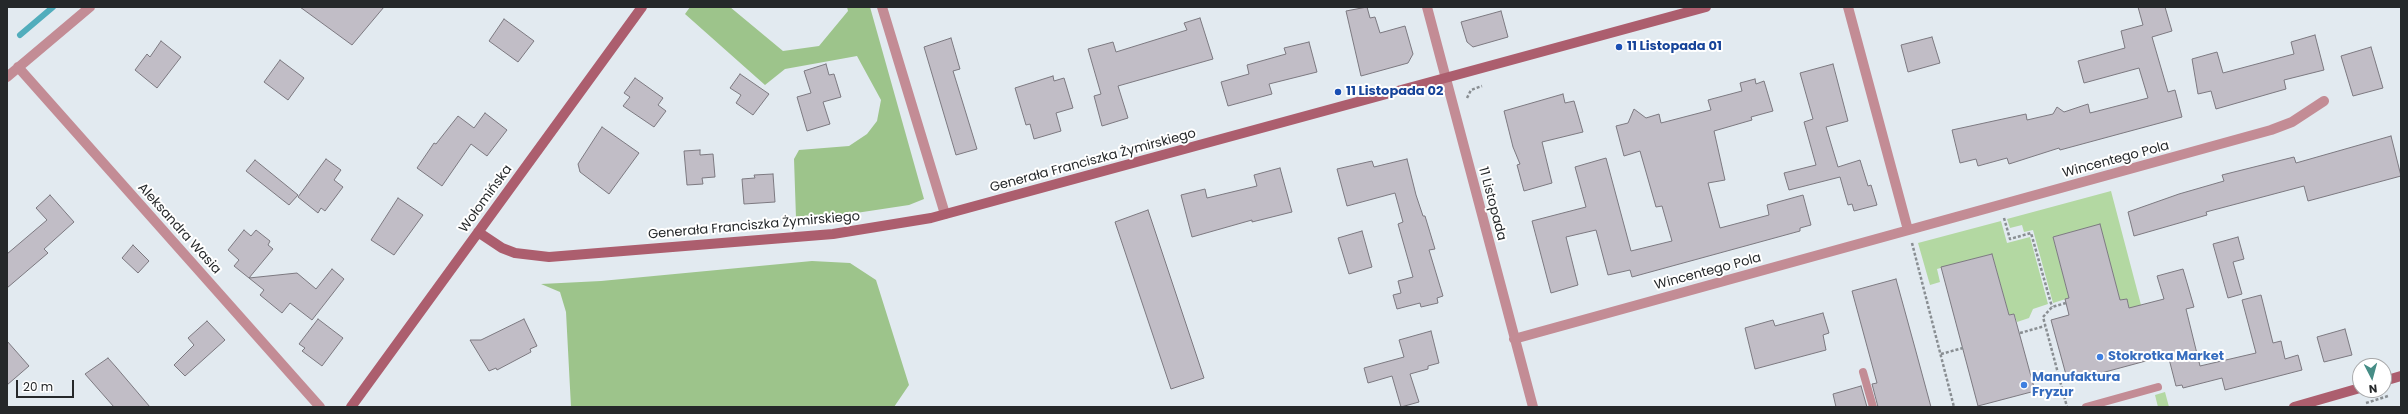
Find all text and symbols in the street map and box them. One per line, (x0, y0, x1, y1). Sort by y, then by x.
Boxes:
place label: 11 Listopada 01 (1627, 39, 1722, 55)
marker: 11 Listopada 01 (1614, 42, 1624, 52)
place label: 11 Listopada 02 (1346, 84, 1443, 100)
marker: 11 Listopada 02 (1333, 87, 1343, 97)
street label: Generała Franciszka Żymirskiego (988, 126, 1198, 196)
street label: Wincentego Pola (2061, 138, 2171, 182)
street label: Wołomińska (456, 162, 516, 236)
street label: 11 Listopada (1475, 165, 1509, 243)
street label: Aleksandra Wasia (134, 180, 224, 278)
street label: Generała Franciszka Żymirskiego (647, 209, 861, 243)
street label: Wincentego Pola (1653, 250, 1763, 294)
place label: Stokrotka Market (2108, 349, 2224, 365)
marker: Stokrotka Market (2095, 352, 2105, 362)
north arrow (2352, 358, 2392, 398)
place label: Manufaktura Fryzur (2032, 370, 2120, 401)
scale bar (18, 372, 76, 398)
text: 20 m (23, 378, 53, 395)
marker: Manufaktura Fryzur (2019, 380, 2029, 390)
text: N (2368, 381, 2378, 397)

